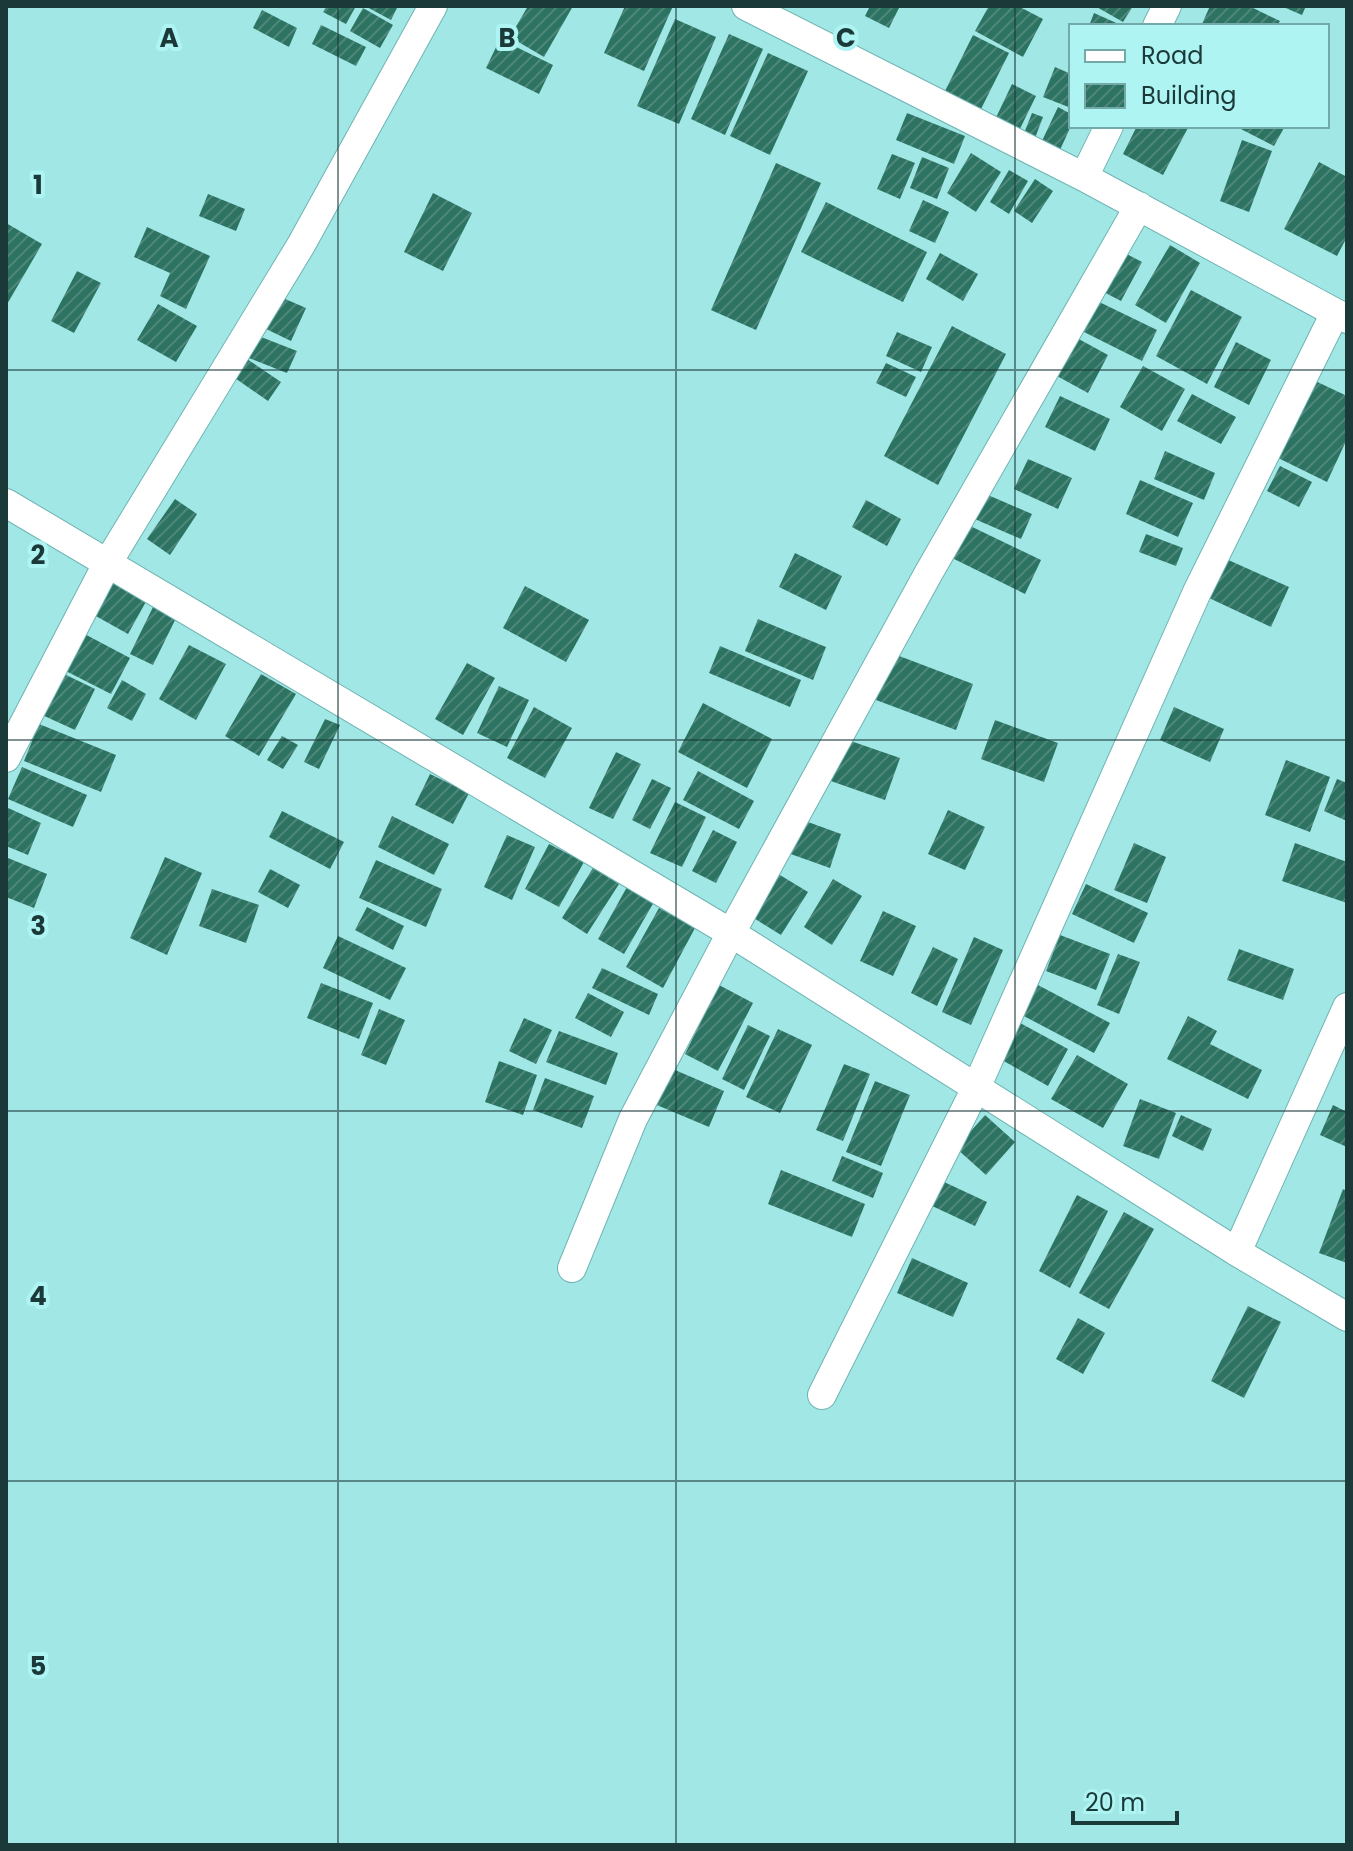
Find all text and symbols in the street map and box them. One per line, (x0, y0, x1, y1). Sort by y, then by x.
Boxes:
text: A (159, 20, 179, 56)
text: B (498, 20, 516, 56)
text: C (836, 20, 856, 56)
legend (1069, 24, 1329, 128)
text: Road (1141, 39, 1203, 72)
text: Building (1141, 79, 1237, 112)
text: 1 (33, 167, 43, 203)
text: 2 (31, 537, 46, 573)
text: 3 (30, 908, 46, 944)
text: 4 (29, 1278, 47, 1314)
text: 5 (30, 1648, 46, 1684)
scale bar (1073, 1775, 1177, 1825)
text: 20 m (1085, 1786, 1145, 1819)

